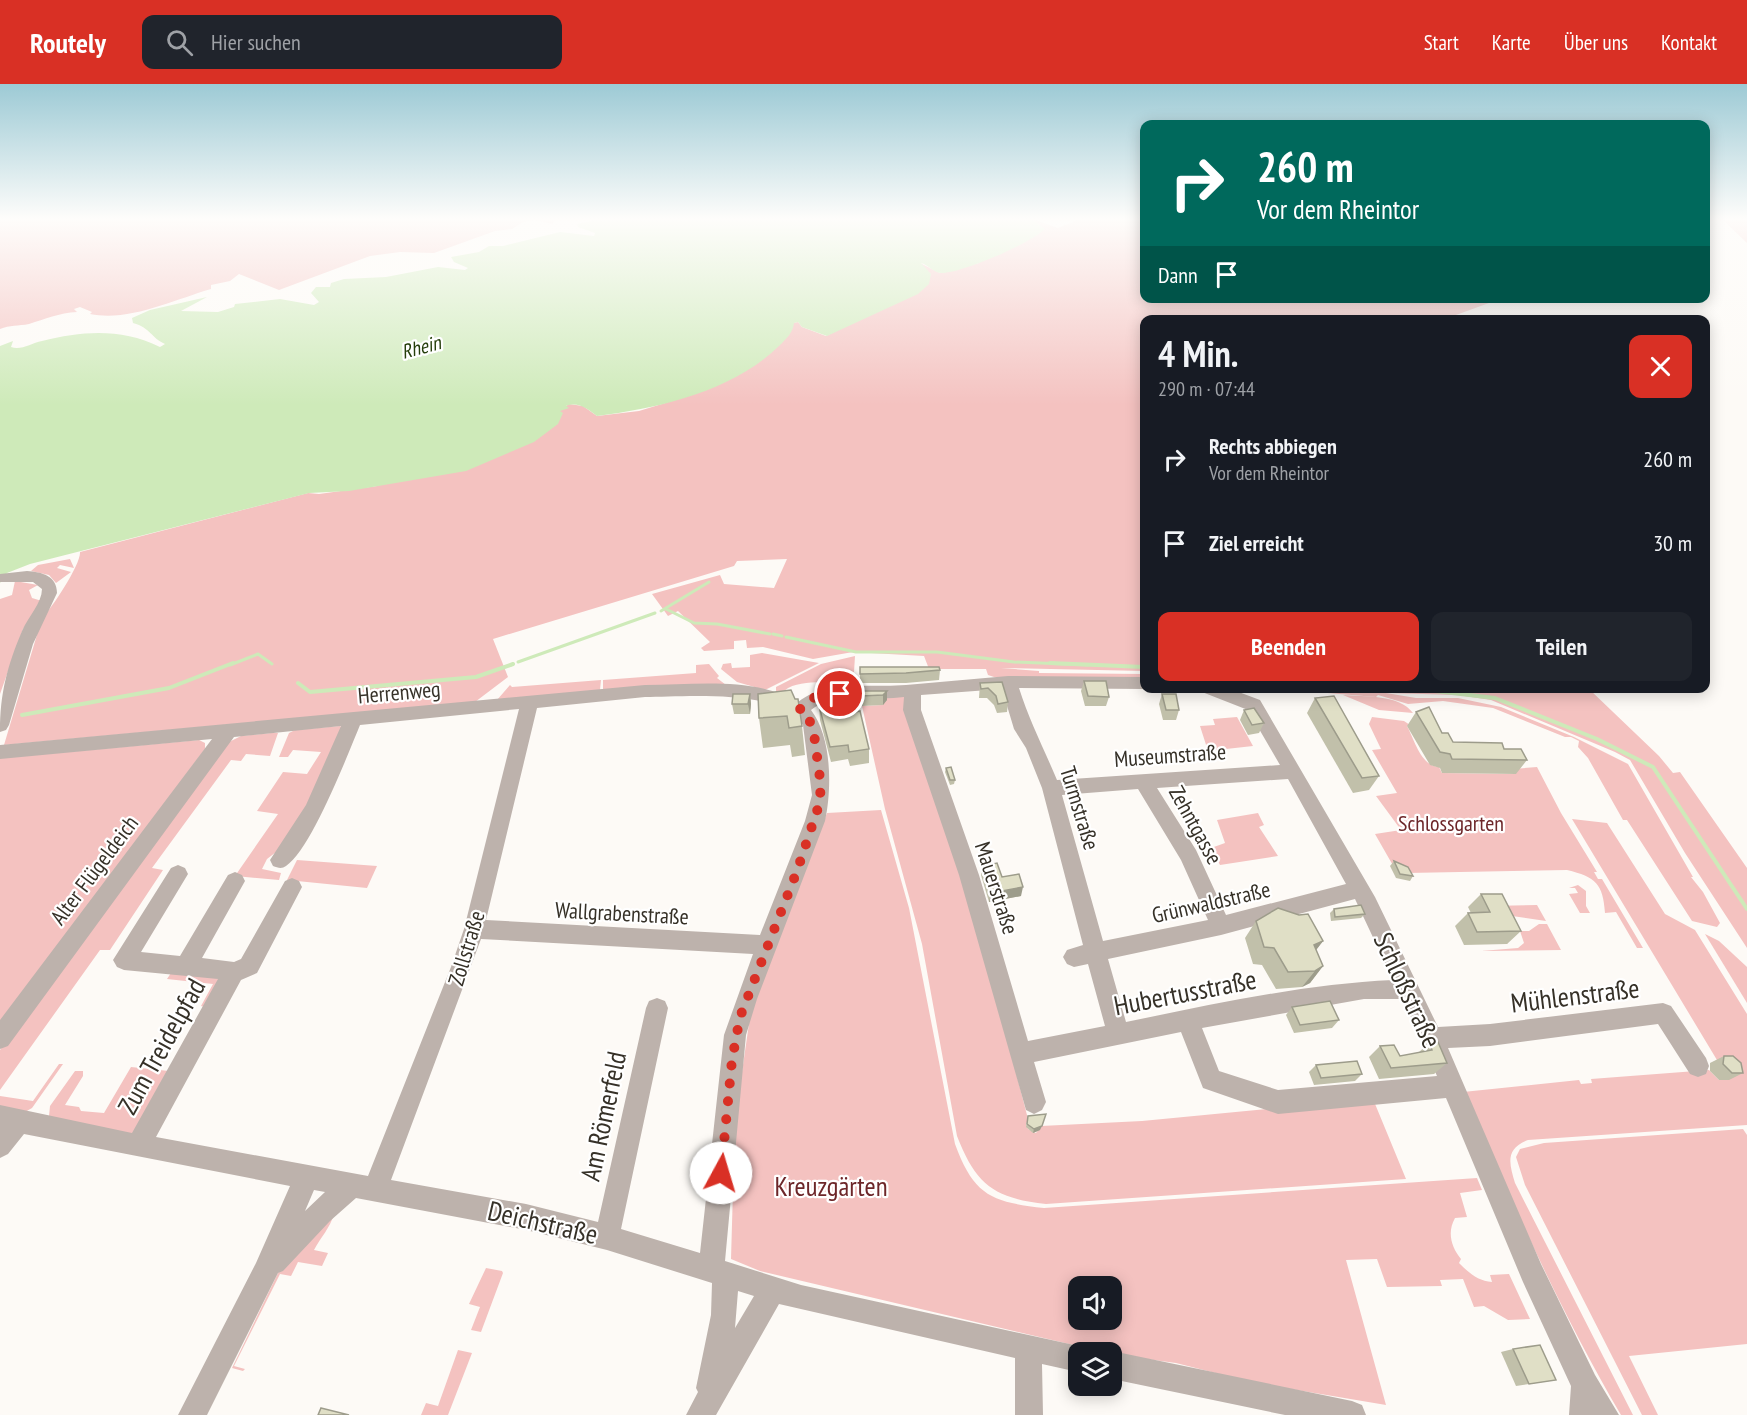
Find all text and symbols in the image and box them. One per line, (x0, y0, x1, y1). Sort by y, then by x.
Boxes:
search box (142, 15, 562, 69)
text: Routely (30, 24, 106, 61)
icon: search (163, 26, 196, 59)
text: Hier suchen (211, 28, 301, 56)
text: Start (1424, 29, 1459, 56)
text: Karte (1492, 29, 1531, 56)
text: Über uns (1564, 29, 1628, 56)
text: Kontakt (1661, 29, 1717, 56)
text: 260 m (1257, 139, 1354, 194)
icon: right (1158, 144, 1236, 222)
text: Vor dem Rheintor (1257, 192, 1419, 226)
icon: arrive (1210, 258, 1243, 291)
text: Dann (1158, 261, 1198, 289)
water label: Rhein (398, 329, 445, 365)
text: 4 Min. (1158, 330, 1238, 377)
button: close (1629, 335, 1692, 398)
text: 290 m · 07:44 (1158, 376, 1255, 402)
text: Rechts abbiegen (1209, 432, 1337, 460)
icon: right (1158, 443, 1191, 476)
text: 260 m (1643, 445, 1692, 473)
text: Vor dem Rheintor (1209, 460, 1329, 486)
icon: arrive (1158, 527, 1191, 560)
text: Ziel erreicht (1209, 529, 1304, 557)
text: 30 m (1653, 529, 1692, 557)
button: Beenden (1158, 612, 1419, 681)
button: Teilen (1431, 612, 1692, 681)
pin (814, 668, 865, 719)
street label: Herrenweg (357, 674, 441, 710)
icon: arrive (823, 677, 856, 710)
street label: Museumstraße (1113, 737, 1227, 773)
street label: Turmstraße (1054, 763, 1106, 853)
street label: Zehntgasse (1163, 781, 1229, 869)
park label: Schlossgarten (1398, 809, 1504, 837)
street label: Alter Flügeldeich (44, 810, 144, 930)
street label: Mauerstraße (969, 838, 1025, 938)
street label: Grünwaldstraße (1149, 875, 1273, 929)
street label: Wallgrabenstraße (554, 896, 690, 930)
street label: Zollstraße (441, 907, 491, 989)
street label: Schloßstraße (1367, 927, 1449, 1053)
street label: Hubertusstraße (1111, 962, 1259, 1022)
street label: Mühlenstraße (1509, 970, 1641, 1020)
street label: Zum Treidelpfad (110, 972, 212, 1120)
street label: Am Römerfeld (573, 1048, 633, 1184)
position arrow (689, 1141, 753, 1205)
park label: Kreuzgärten (774, 1169, 888, 1203)
street label: Deichstraße (485, 1193, 601, 1251)
map controls (1068, 1276, 1122, 1396)
button: sound (1068, 1276, 1122, 1330)
button: layers (1068, 1342, 1122, 1396)

